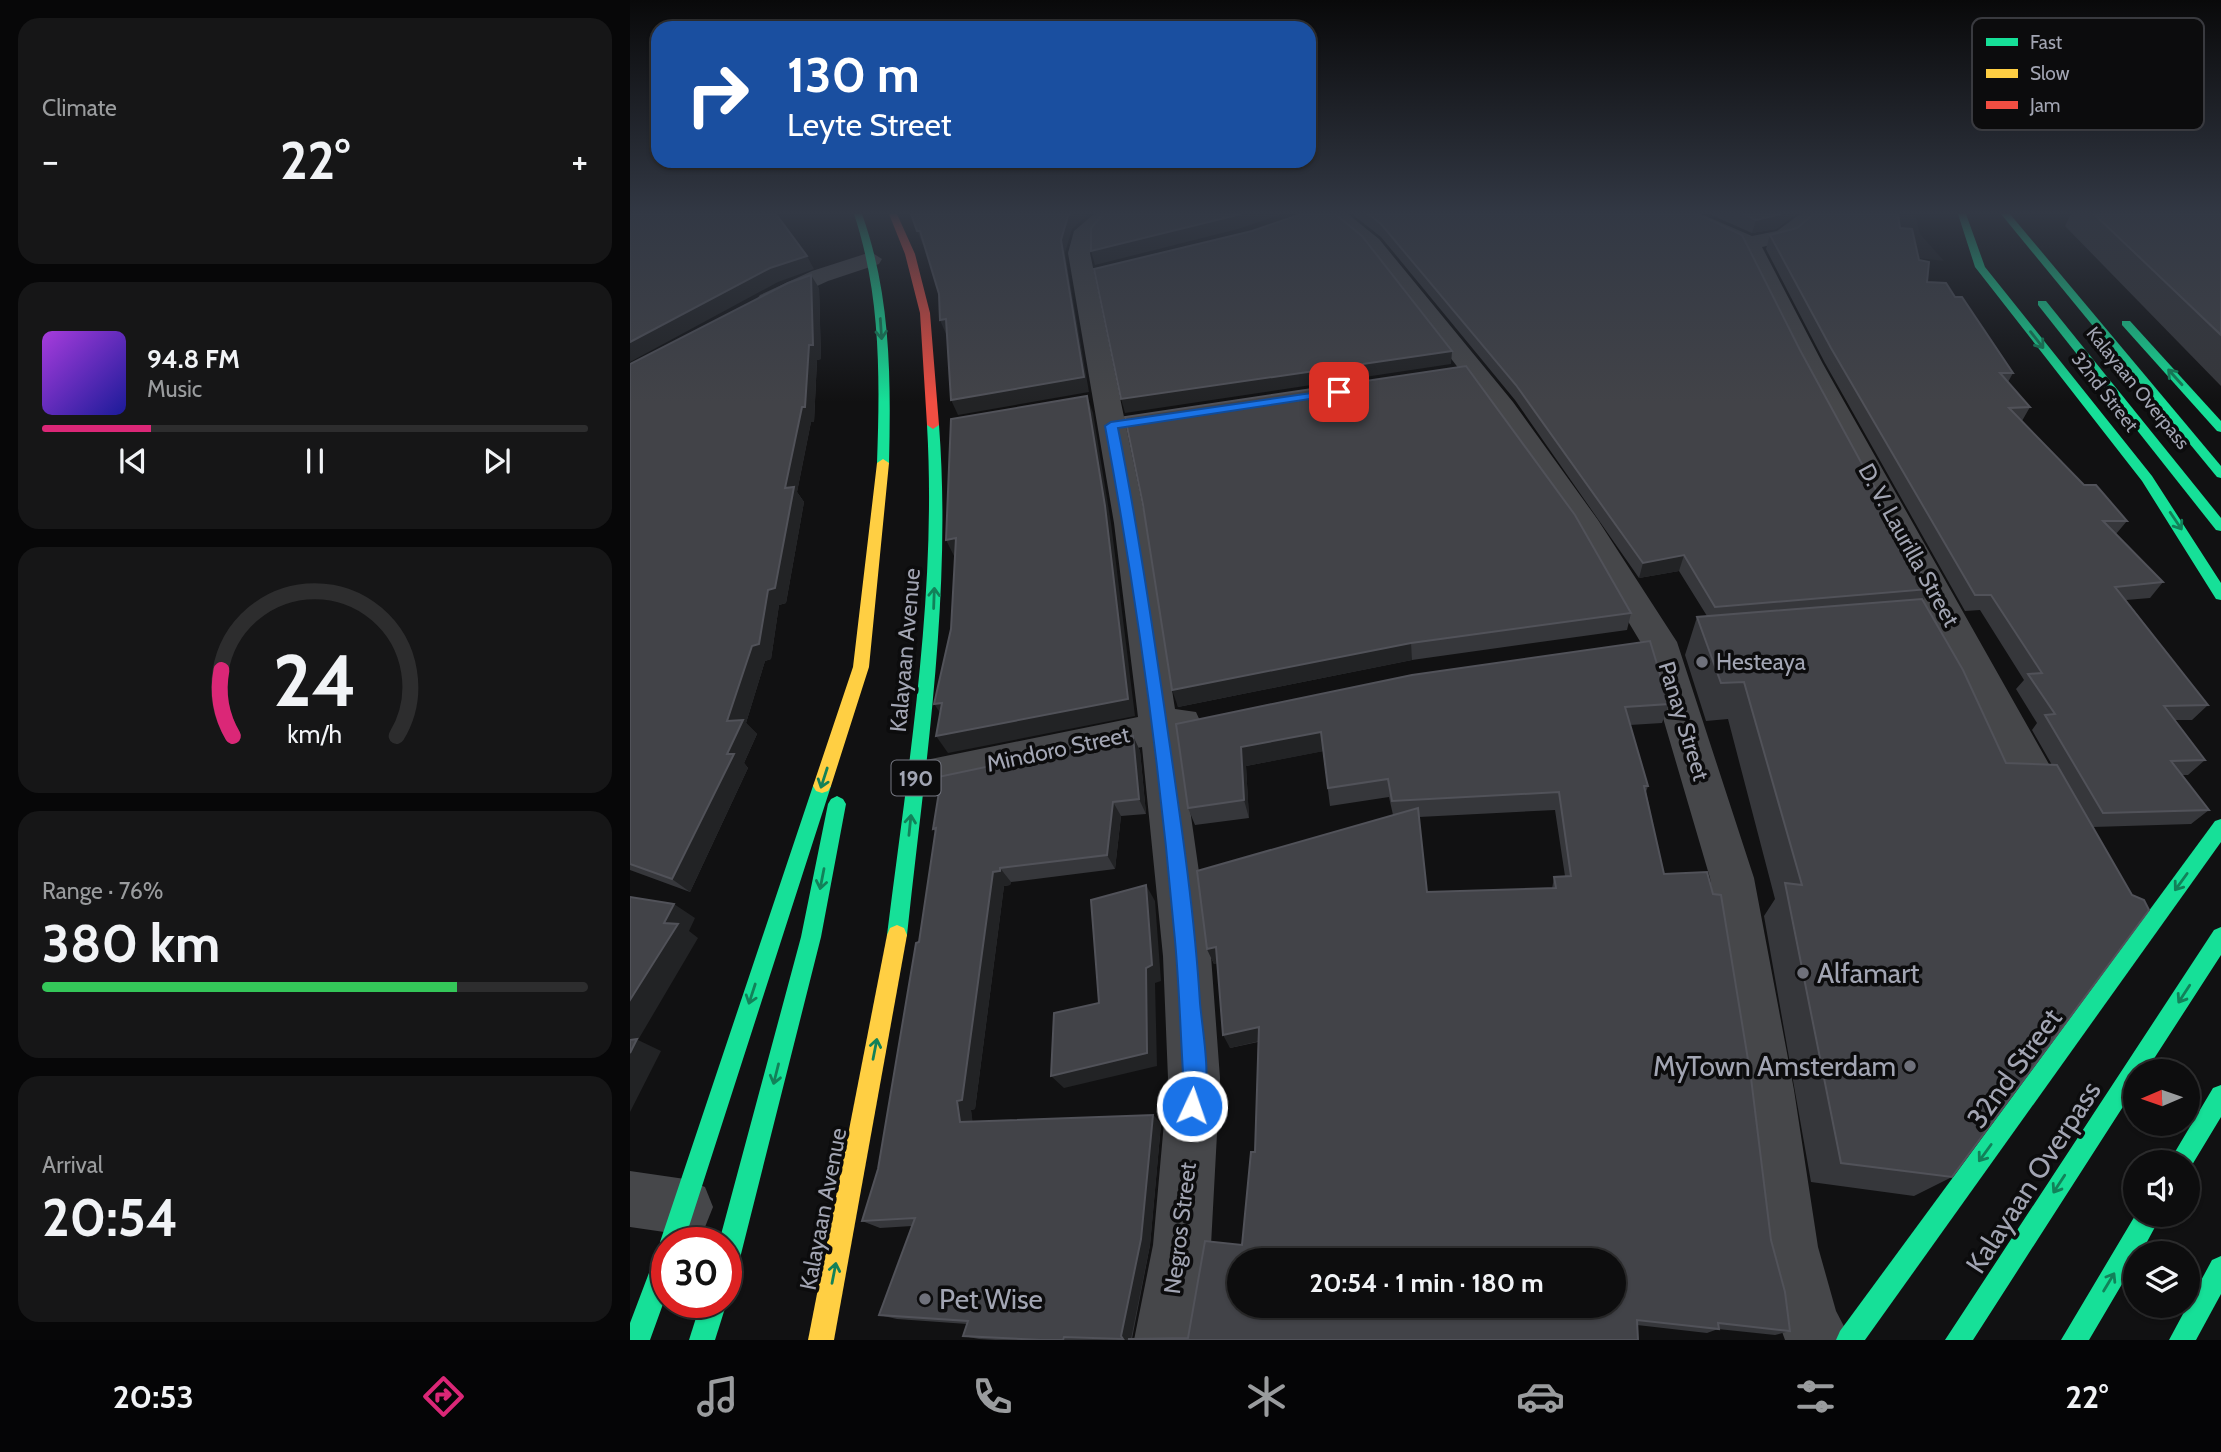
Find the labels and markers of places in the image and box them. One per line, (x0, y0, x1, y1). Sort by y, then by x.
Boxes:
pin (1309, 362, 1369, 422)
place label: Hesteaya (1716, 648, 1806, 676)
marker: Hesteaya (1694, 654, 1710, 670)
place label: Alfamart (1817, 956, 1920, 990)
marker: Alfamart (1795, 965, 1811, 981)
place label: MyTown Amsterdam (1653, 1049, 1896, 1083)
marker: MyTown Amsterdam (1902, 1058, 1918, 1074)
place label: Pet Wise (939, 1282, 1043, 1316)
marker: Pet Wise (917, 1291, 933, 1307)

